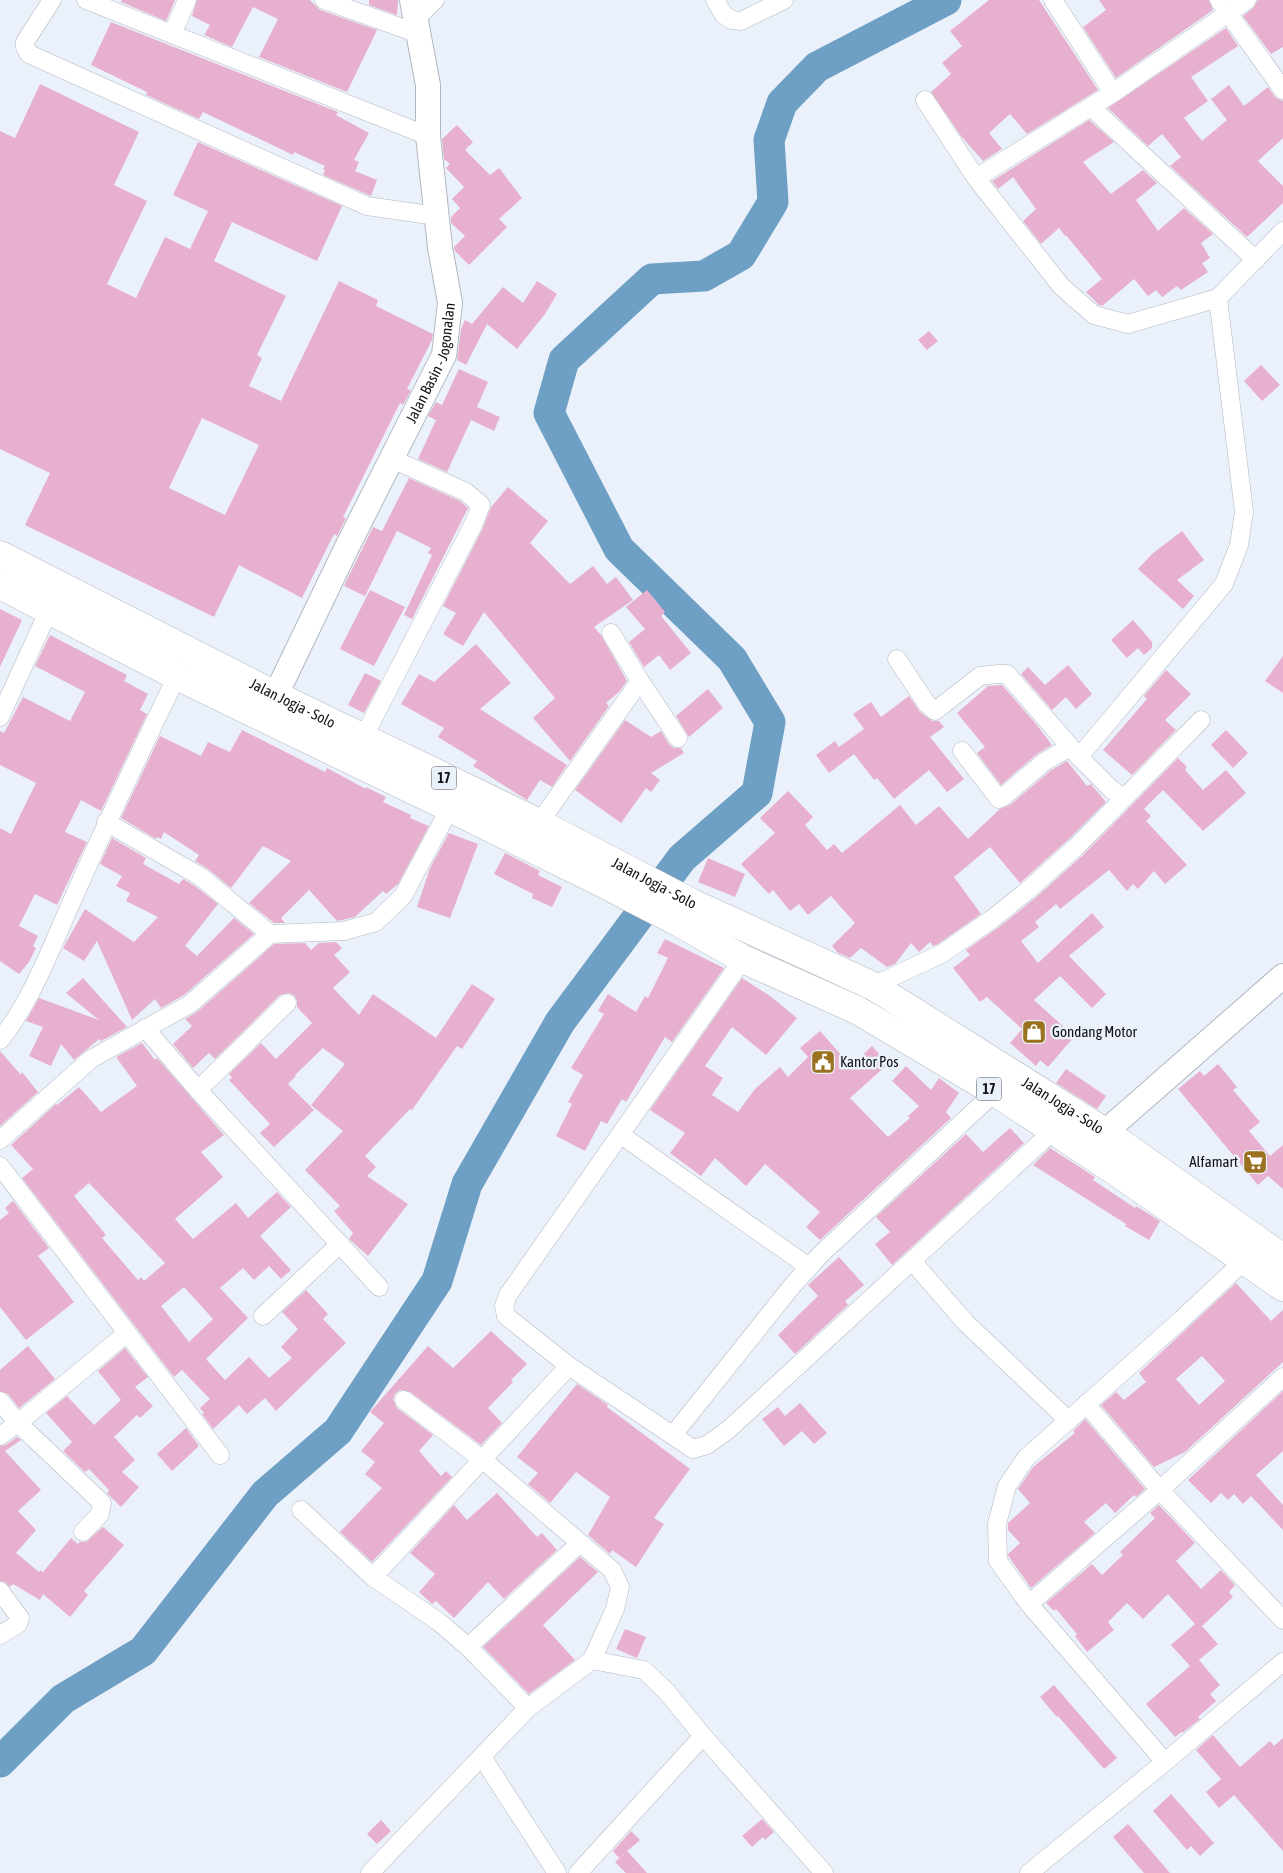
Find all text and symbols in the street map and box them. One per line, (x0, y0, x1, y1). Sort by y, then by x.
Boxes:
street label: Jalan Basin - Jogonalan (402, 302, 458, 426)
street label: Jalan Jogja - Solo (247, 675, 338, 731)
road number: 17 (432, 766, 456, 790)
street label: Jalan Jogja - Solo (609, 854, 699, 912)
shop icon: Gondang Motor (1021, 1019, 1047, 1045)
place label: Gondang Motor (1052, 1023, 1137, 1040)
public building icon: Kantor Pos (810, 1049, 836, 1075)
place label: Kantor Pos (840, 1053, 899, 1070)
street label: Jalan Jogja - Solo (1019, 1073, 1107, 1137)
road number: 17 (976, 1078, 1002, 1100)
supermarket icon: Alfamart (1242, 1149, 1268, 1175)
place label: Alfamart (1189, 1153, 1238, 1170)

